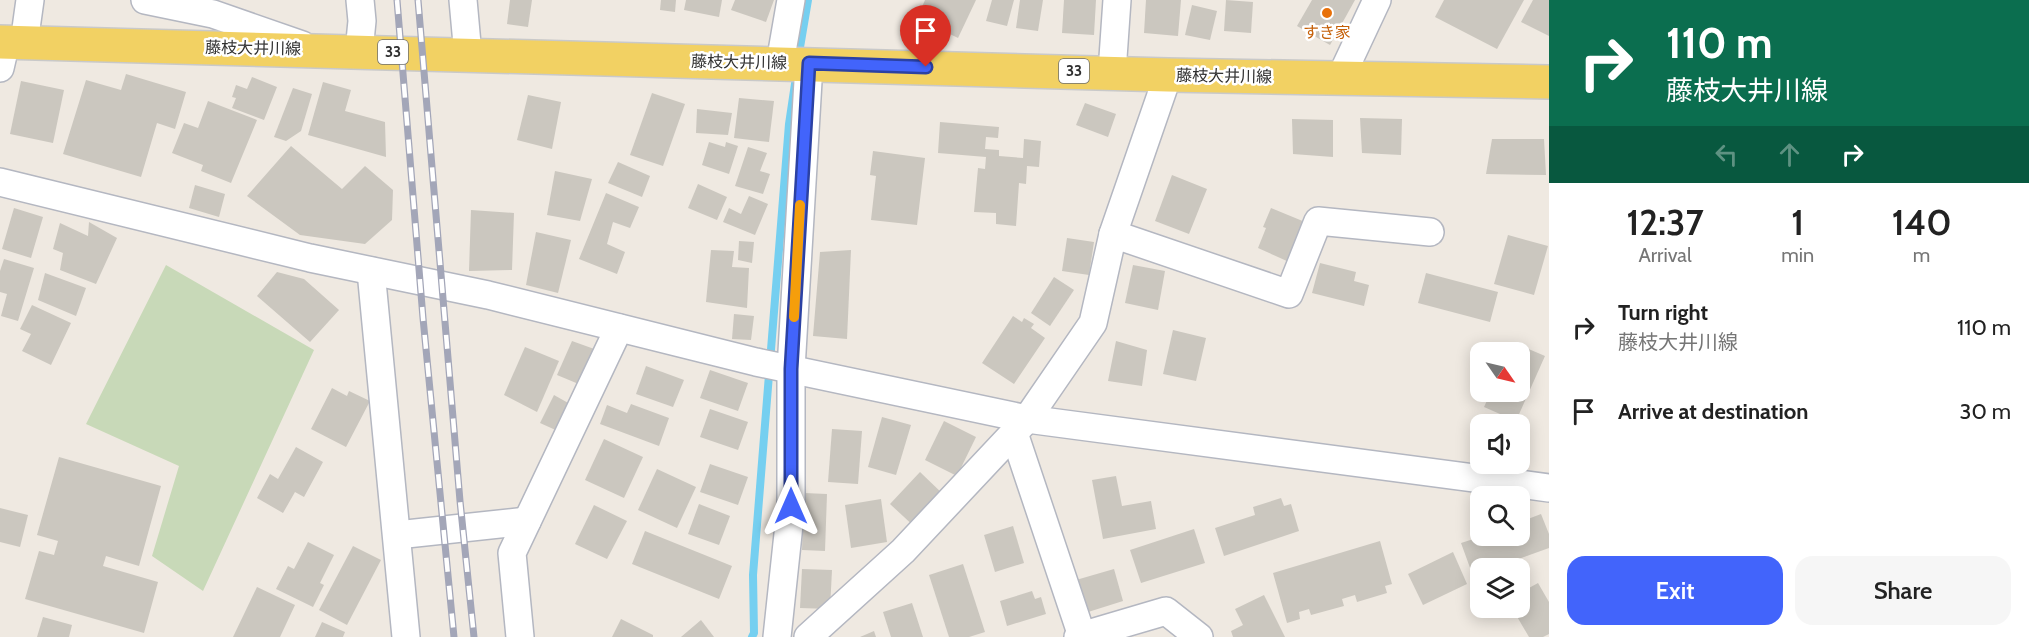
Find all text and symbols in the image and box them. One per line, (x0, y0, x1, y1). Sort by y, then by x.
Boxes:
pin (900, 5, 951, 67)
marker: すき家 (1320, 6, 1334, 20)
icon: arrive (909, 14, 942, 47)
text: 110 m (1666, 17, 1773, 69)
place label: すき家 (1303, 23, 1351, 42)
icon: right (1567, 24, 1645, 102)
street label: 藤枝大井川線 (205, 38, 301, 58)
road number: 33 (378, 40, 408, 64)
street label: 藤枝大井川線 (691, 52, 787, 72)
road number: 33 (1059, 59, 1089, 83)
street label: 藤枝大井川線 (1176, 66, 1272, 86)
text: 藤枝大井川線 (1666, 74, 1828, 107)
icon: left (1710, 138, 1743, 171)
icon: ahead (1773, 138, 1806, 171)
icon: right (1836, 138, 1869, 171)
text: 12:37 (1626, 200, 1704, 244)
text: 1 (1791, 200, 1804, 244)
text: 140 (1892, 200, 1951, 244)
text: Arrival (1638, 243, 1692, 267)
text: min (1781, 243, 1814, 267)
text: m (1913, 243, 1930, 267)
text: Turn right (1618, 299, 1708, 326)
icon: right (1567, 311, 1600, 344)
text: 110 m (1957, 314, 2011, 341)
text: 藤枝大井川線 (1618, 330, 1738, 354)
north arrow (1470, 342, 1530, 402)
map controls (1470, 342, 1530, 618)
icon: arrive (1567, 395, 1600, 428)
text: Arrive at destination (1618, 398, 1808, 425)
text: 30 m (1959, 398, 2011, 425)
button: sound (1470, 414, 1530, 474)
position arrow (759, 474, 823, 538)
button: search (1470, 486, 1530, 546)
button: Exit (1567, 556, 1783, 625)
button: Share (1795, 556, 2011, 625)
button: layers (1470, 558, 1530, 618)

